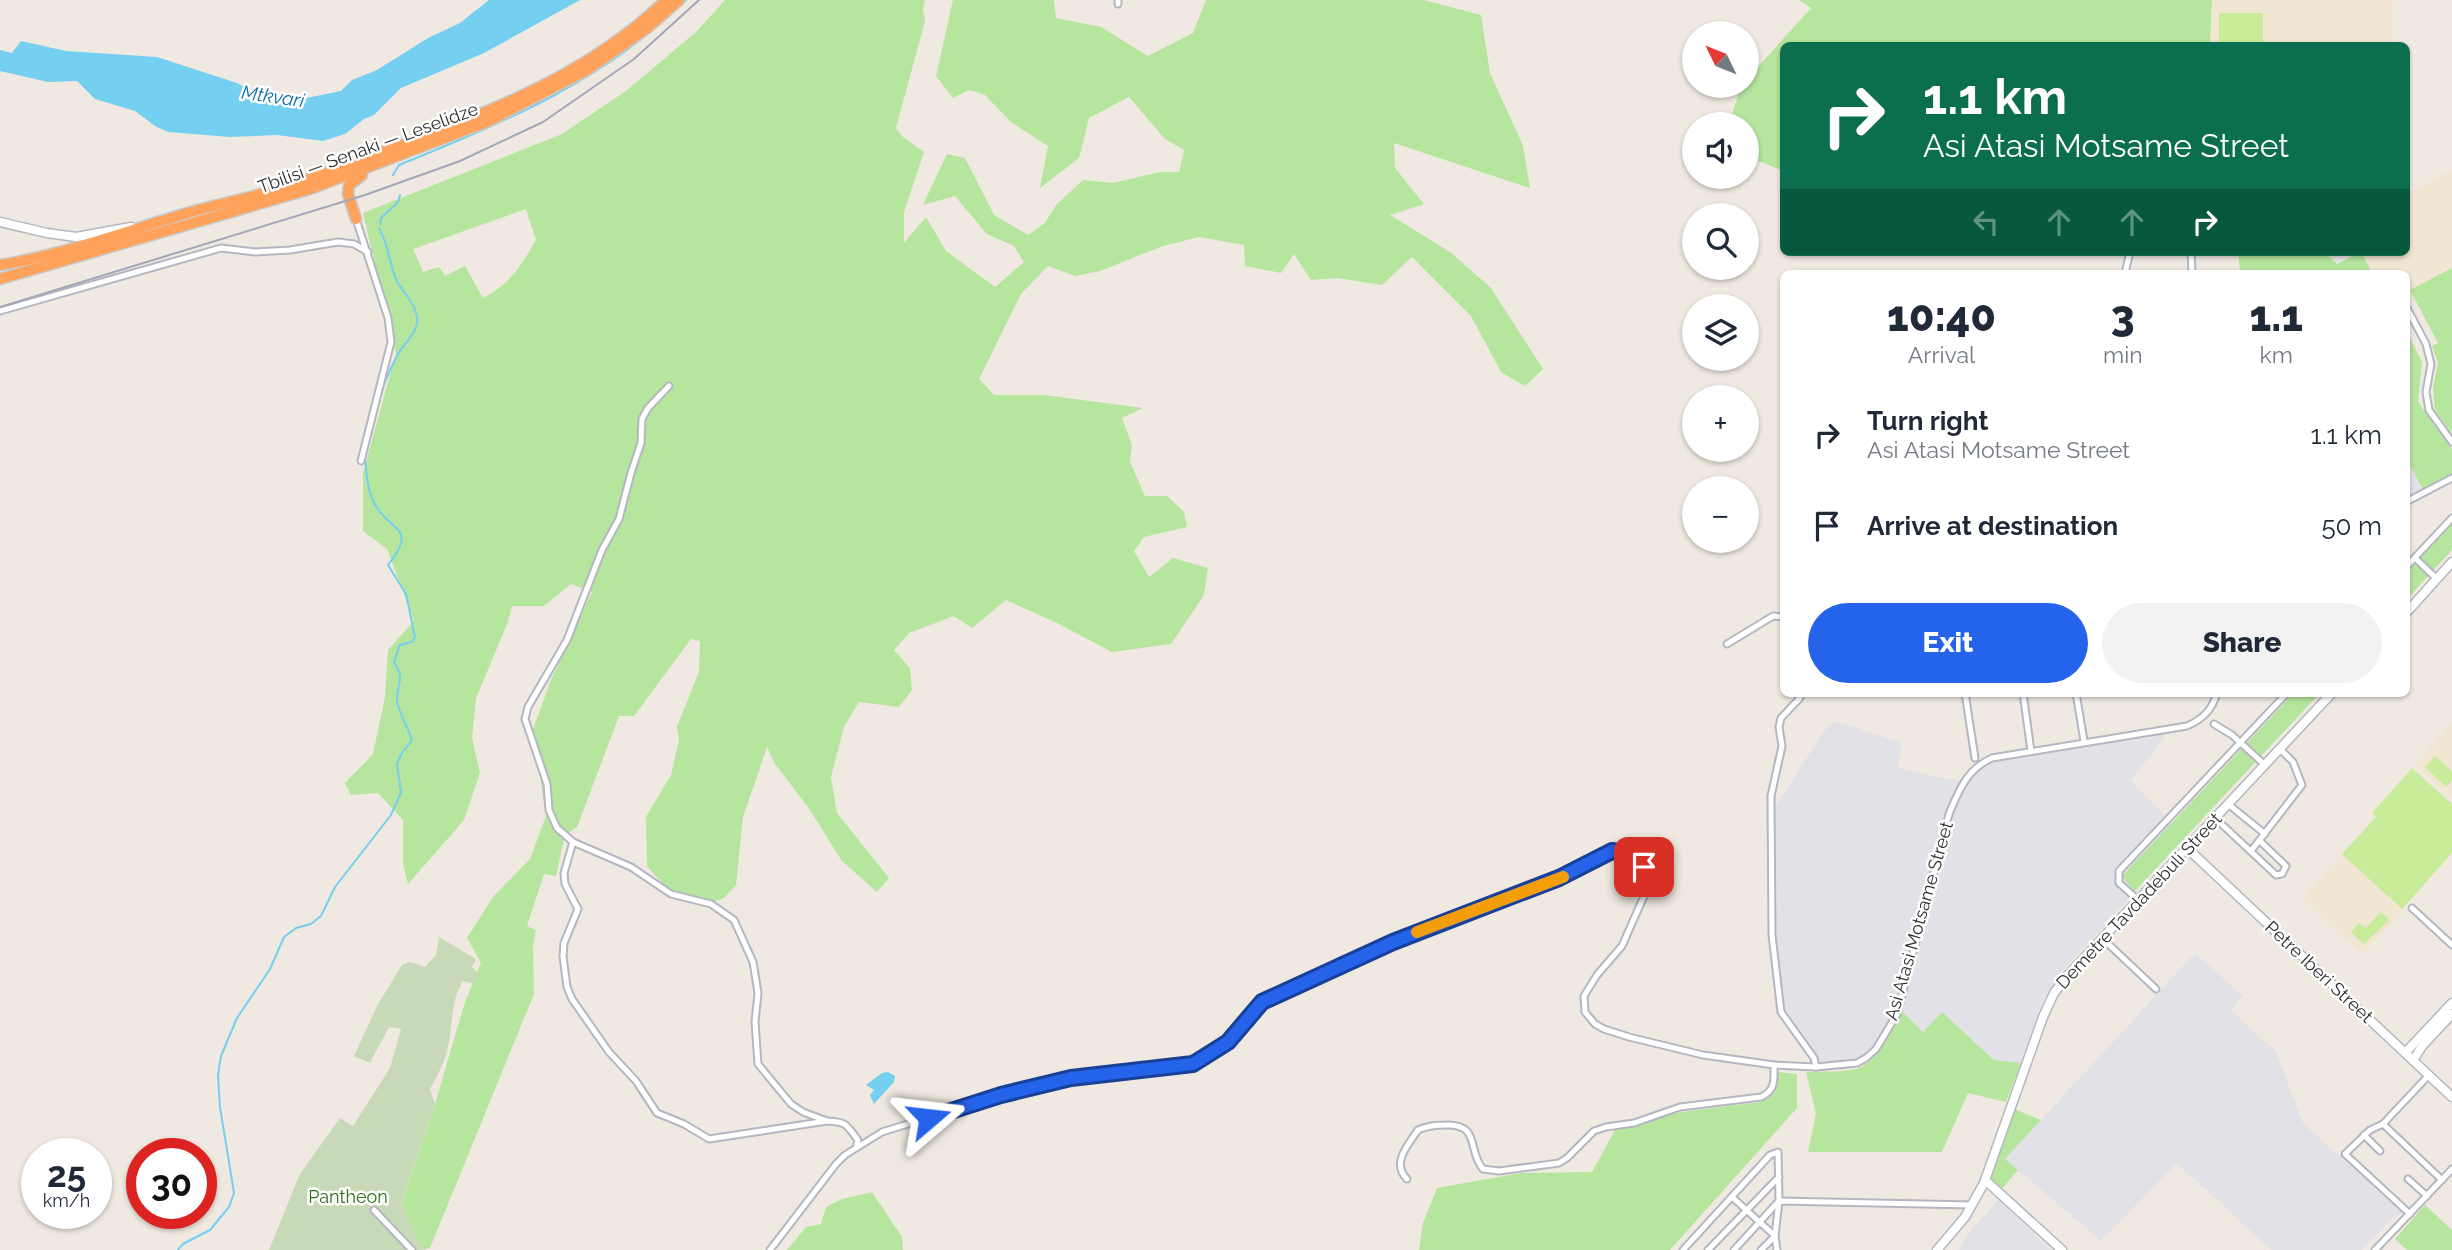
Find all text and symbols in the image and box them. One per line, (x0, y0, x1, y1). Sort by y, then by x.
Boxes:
north arrow (1682, 21, 1759, 98)
map controls (1682, 21, 1759, 553)
text: 1.1 km (1923, 68, 2067, 125)
icon: right (1808, 70, 1899, 161)
water label: Mtkvari (240, 81, 307, 111)
street label: Tbilisi — Senaki — Leselidze (255, 98, 481, 197)
button: sound (1682, 112, 1759, 189)
text: Asi Atasi Motsame Street (1923, 127, 2289, 164)
button: search (1682, 203, 1759, 280)
icon: left (1967, 203, 2005, 241)
icon: ahead (2040, 203, 2078, 241)
icon: ahead (2113, 203, 2151, 241)
icon: right (2186, 203, 2224, 241)
text: 10:40 (1887, 292, 1996, 341)
text: 3 (2111, 292, 2135, 341)
text: 1.1 (2250, 292, 2303, 341)
button: layers (1682, 294, 1759, 371)
text: Arrival (1908, 341, 1975, 368)
text: min (2103, 341, 2143, 368)
text: km (2260, 341, 2293, 368)
button: + (1682, 385, 1759, 462)
text: Turn right (1867, 406, 1988, 436)
icon: right (1808, 416, 1846, 454)
text: 1.1 km (2311, 420, 2382, 450)
text: Asi Atasi Motsame Street (1867, 436, 2130, 463)
button: − (1682, 476, 1759, 553)
icon: arrive (1808, 507, 1846, 545)
text: Arrive at destination (1867, 511, 2118, 541)
text: 50 m (2321, 511, 2382, 541)
button: Exit (1808, 603, 2088, 683)
button: Share (2102, 603, 2382, 683)
street label: Demetre Tavdadebuli Street (2052, 808, 2226, 993)
street label: Asi Atasi Motsame Street (1880, 819, 1957, 1023)
pin (1614, 837, 1674, 897)
icon: arrive (1625, 848, 1663, 886)
street label: Petre Iberi Street (2261, 916, 2378, 1027)
position arrow (892, 1081, 966, 1155)
speed limit sign: 30 (126, 1138, 217, 1229)
text: 25 (47, 1154, 86, 1195)
park label: Pantheon (308, 1186, 388, 1207)
text: km/h (43, 1190, 90, 1211)

